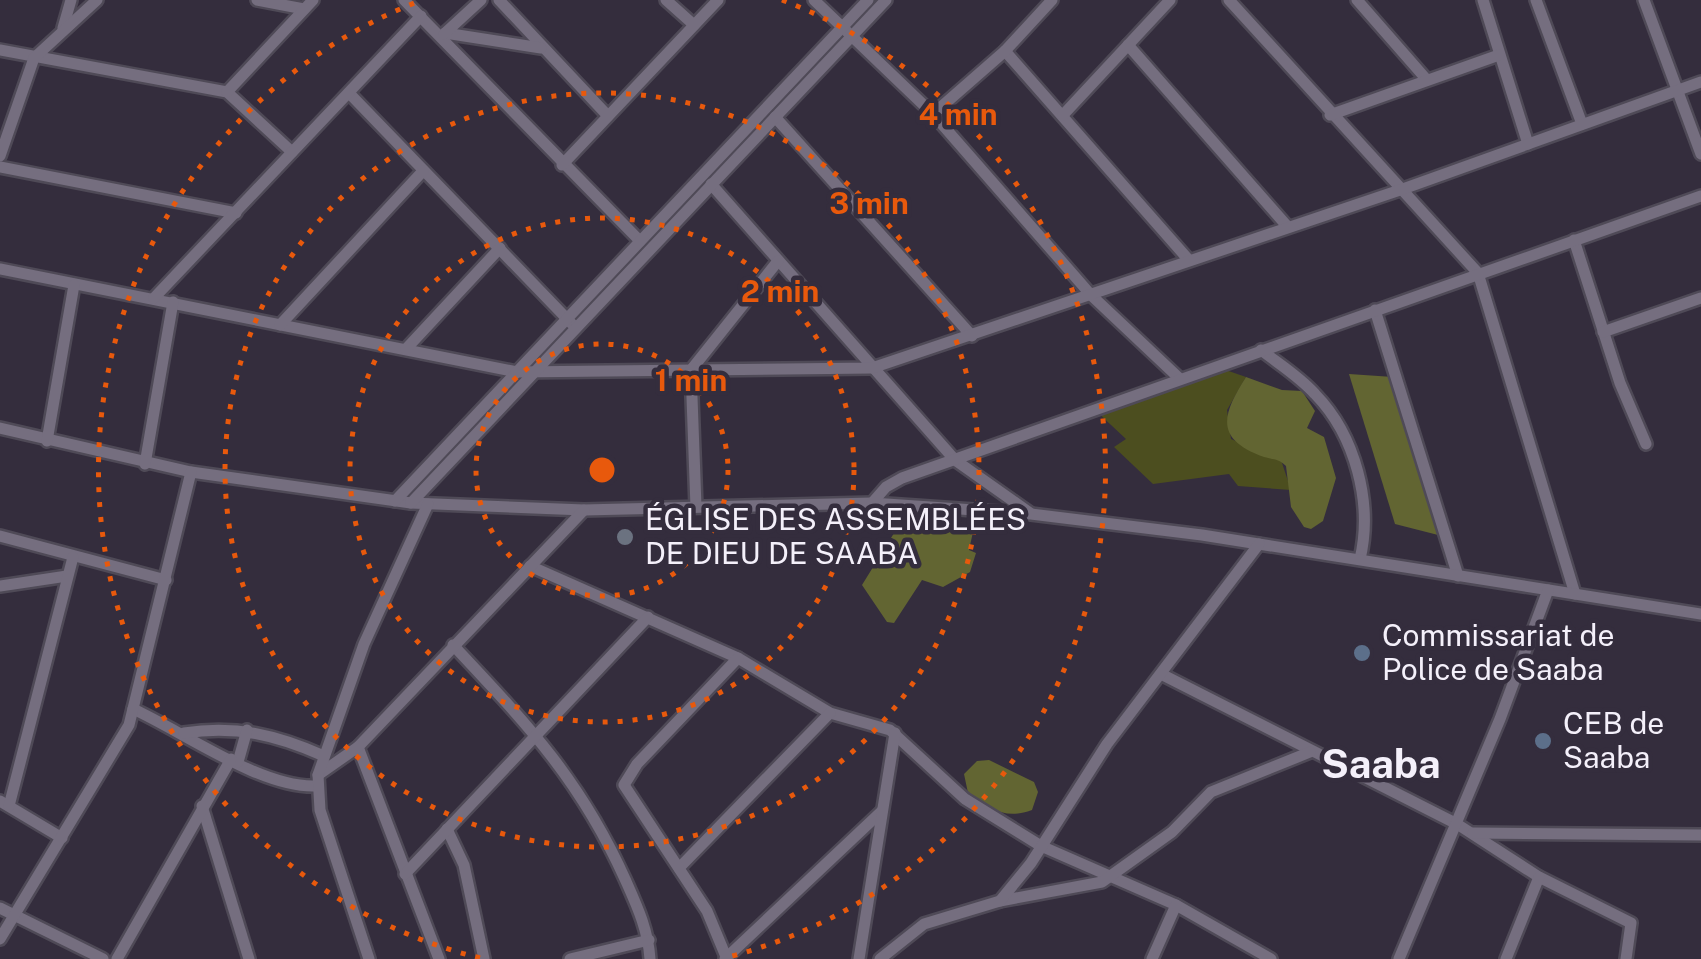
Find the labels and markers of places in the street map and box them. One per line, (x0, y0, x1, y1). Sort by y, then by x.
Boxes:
centre of rings (584, 452, 620, 488)
place label: ÉGLISE DES ASSEMBLÉES DE DIEU DE SAABA (645, 501, 1026, 571)
marker: ÉGLISE DES ASSEMBLÉES DE DIEU DE SAABA (614, 526, 636, 548)
place label: Commissariat de Police de Saaba (1382, 617, 1614, 687)
marker: Commissariat de Police de Saaba (1351, 642, 1373, 664)
place label: CEB de Saaba (1563, 705, 1664, 775)
marker: CEB de Saaba (1532, 730, 1554, 752)

